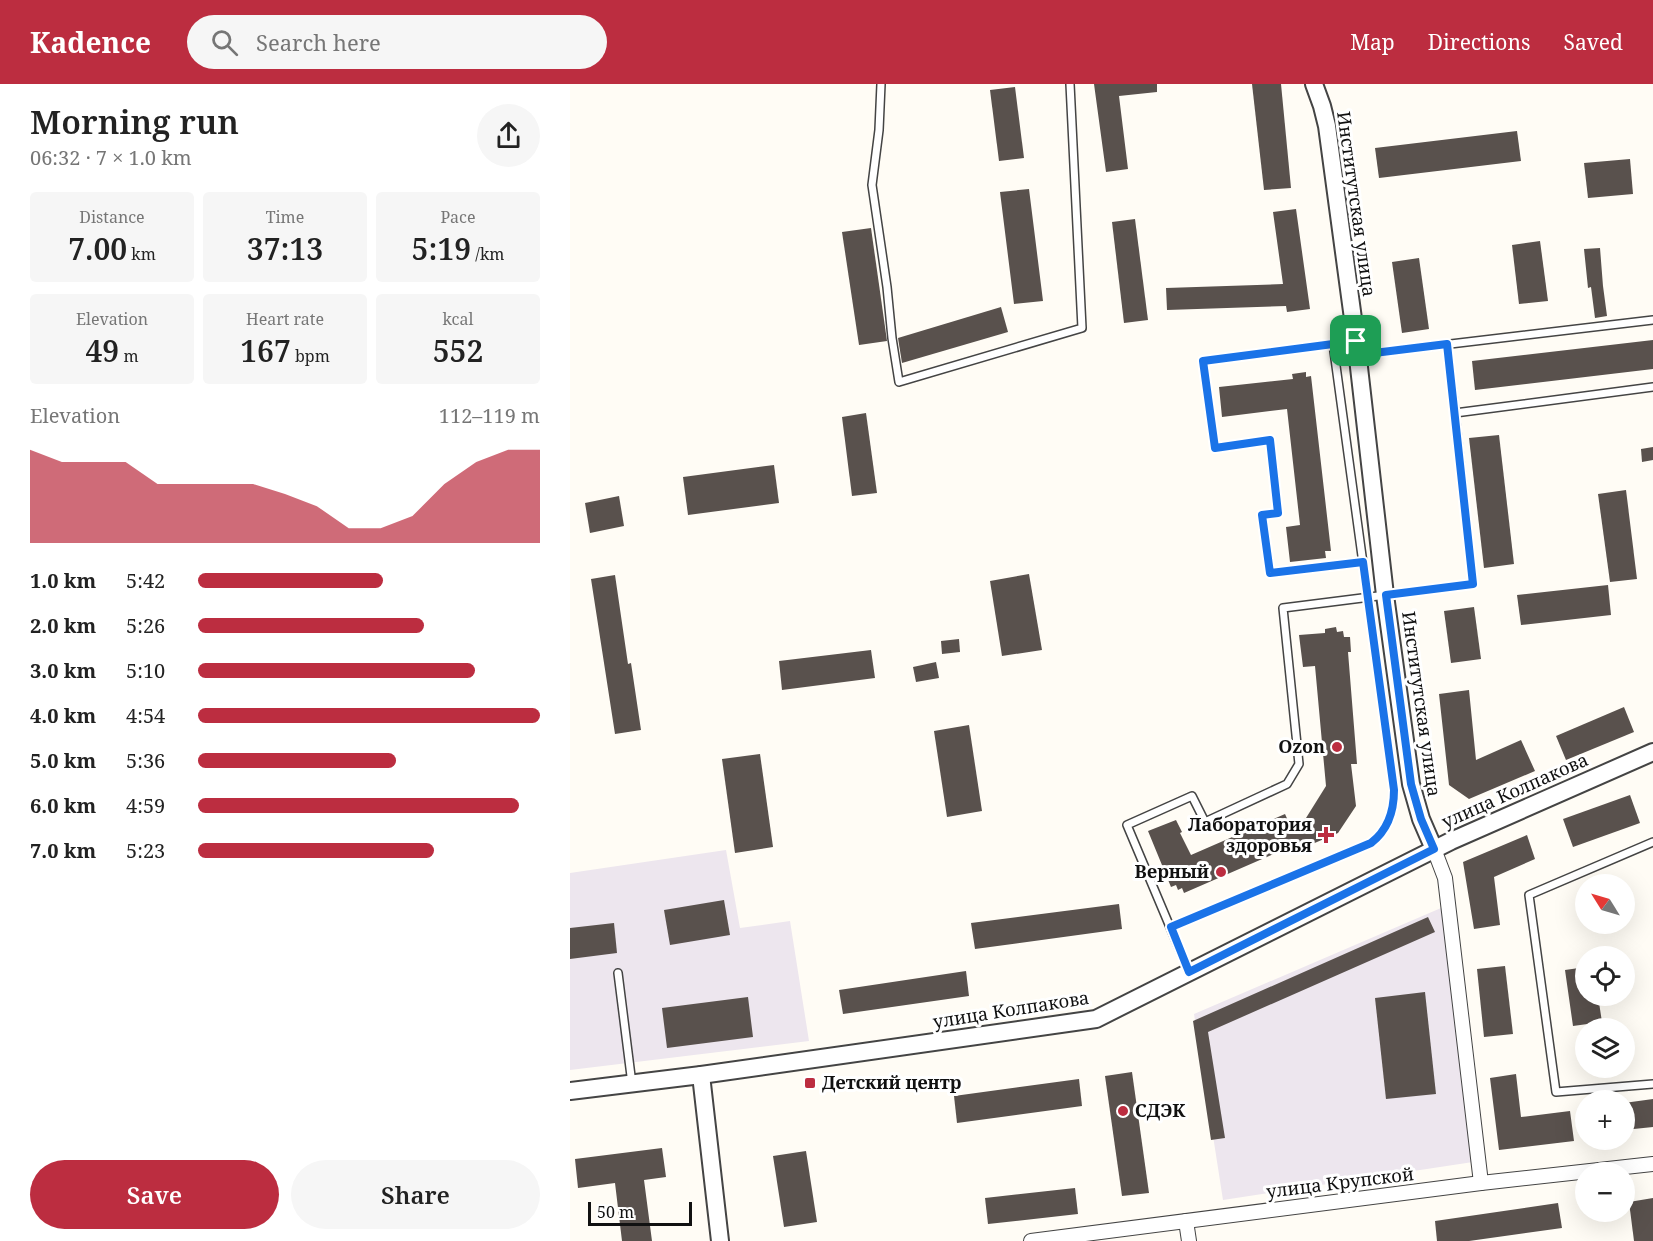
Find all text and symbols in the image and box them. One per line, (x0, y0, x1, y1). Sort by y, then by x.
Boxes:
search box (187, 15, 607, 69)
text: Kadence (30, 23, 151, 61)
icon: search (208, 26, 241, 59)
text: Search here (256, 27, 381, 57)
text: Map (1350, 28, 1395, 56)
text: Directions (1428, 28, 1530, 56)
text: Saved (1563, 28, 1623, 56)
text: Morning run (30, 99, 239, 144)
button: share (477, 104, 540, 167)
street label: Институтская улица (1332, 110, 1382, 298)
text: 06:32 · 7 × 1.0 km (30, 144, 192, 171)
text: Distance (79, 206, 145, 228)
text: Time (266, 206, 304, 228)
text: Pace (440, 206, 476, 228)
text: 7.00 (68, 228, 127, 269)
text: 37:13 (247, 228, 323, 269)
text: 5:19 (412, 228, 471, 269)
text: km (127, 243, 156, 265)
text: /km (471, 243, 504, 265)
text: Elevation (76, 308, 148, 330)
text: Heart rate (246, 308, 324, 330)
text: kcal (443, 308, 473, 330)
pin (1330, 315, 1381, 366)
icon: arrive (1339, 324, 1372, 357)
text: 49 (85, 330, 119, 371)
text: 167 (240, 330, 291, 371)
text: 552 (433, 330, 483, 371)
text: m (119, 345, 139, 367)
text: bpm (291, 345, 330, 367)
text: Elevation (30, 402, 120, 429)
text: 112–119 m (439, 402, 540, 429)
text: 1.0 km (30, 567, 96, 594)
text: 5:42 (126, 567, 165, 594)
street label: Институтская улица (1397, 610, 1447, 798)
text: 2.0 km (30, 612, 96, 639)
text: 5:26 (126, 612, 165, 639)
text: 3.0 km (30, 657, 96, 684)
text: 5:10 (126, 657, 165, 684)
text: 4.0 km (30, 702, 96, 729)
text: 4:54 (126, 702, 165, 729)
place label: Ozon (1278, 734, 1325, 758)
marker: Ozon (1330, 740, 1344, 754)
text: 5.0 km (30, 747, 96, 774)
text: 5:36 (126, 747, 165, 774)
street label: улица Колпакова (1438, 747, 1592, 833)
text: 6.0 km (30, 792, 96, 819)
text: 4:59 (126, 792, 165, 819)
place label: Лаборатория здоровья (1188, 812, 1312, 857)
marker: Лаборатория здоровья (1317, 826, 1335, 844)
text: 7.0 km (30, 837, 96, 864)
text: 5:23 (126, 837, 165, 864)
place label: Верный (1135, 859, 1209, 883)
marker: Верный (1214, 865, 1228, 879)
north arrow (1575, 874, 1635, 934)
map controls (1575, 874, 1635, 1222)
button: locate (1575, 946, 1635, 1006)
street label: улица Колпакова (931, 985, 1091, 1033)
button: layers (1575, 1018, 1635, 1078)
place label: Детский центр (822, 1070, 961, 1094)
marker: Детский центр (803, 1076, 817, 1090)
button: + (1575, 1090, 1635, 1150)
place label: СДЭК (1135, 1098, 1186, 1122)
marker: СДЭК (1116, 1104, 1130, 1118)
button: Save (30, 1160, 279, 1229)
button: Share (291, 1160, 540, 1229)
street label: улица Крупской (1265, 1161, 1415, 1203)
button: − (1575, 1162, 1635, 1222)
scale bar (588, 1199, 692, 1226)
text: 50 m (597, 1201, 634, 1223)

